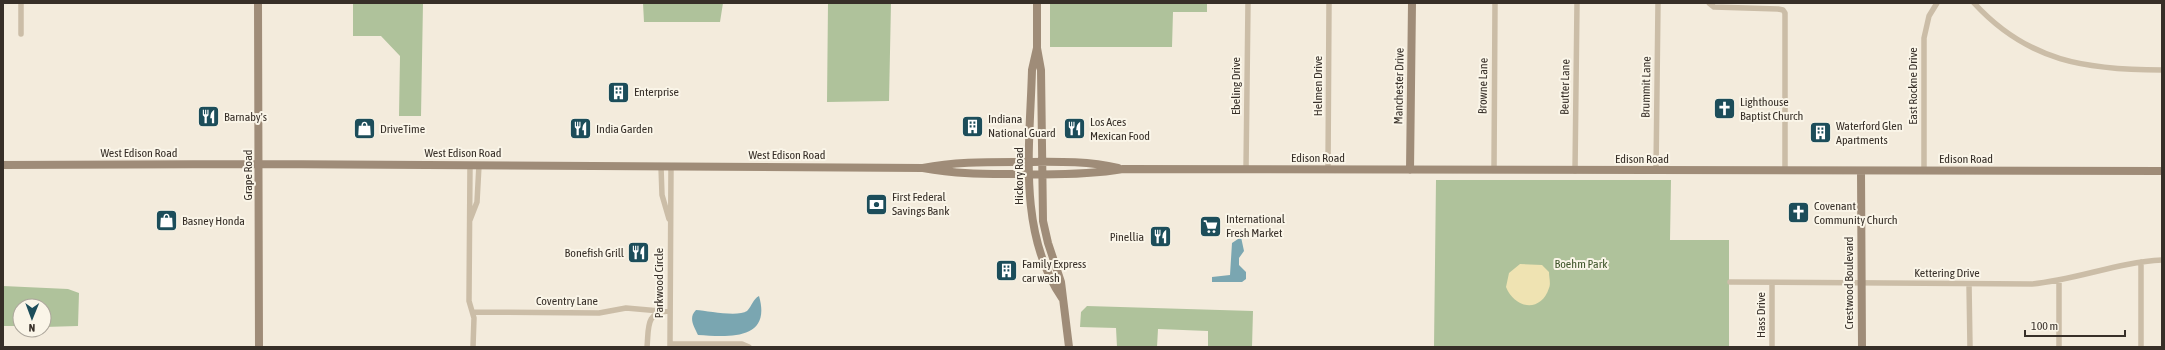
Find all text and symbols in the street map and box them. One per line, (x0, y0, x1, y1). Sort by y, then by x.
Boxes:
street label: East Rockne Drive (1906, 47, 1920, 125)
street label: Manchester Drive (1391, 48, 1407, 124)
street label: Helmen Drive (1311, 56, 1325, 116)
street label: Brummit Lane (1638, 56, 1654, 118)
street label: Ebeling Drive (1229, 57, 1243, 115)
street label: Browne Lane (1476, 58, 1490, 114)
street label: Beutter Lane (1558, 59, 1572, 115)
building icon: Enterprise (605, 79, 631, 105)
place label: Enterprise (634, 85, 679, 99)
place label: Lighthouse Baptist Church (1740, 95, 1803, 123)
church icon: Lighthouse Baptist Church (1712, 96, 1738, 122)
restaurant icon: Barnaby's (196, 104, 222, 130)
place label: Barnaby's (224, 110, 267, 124)
place label: Indiana National Guard (988, 112, 1056, 140)
building icon: Indiana National Guard (959, 113, 985, 139)
place label: Los Aces Mexican Food (1090, 115, 1150, 143)
shop icon: DriveTime (351, 116, 377, 142)
restaurant icon: India Garden (568, 116, 594, 142)
restaurant icon: Los Aces Mexican Food (1062, 116, 1088, 142)
place label: Waterford Glen Apartments (1836, 119, 1903, 147)
building icon: Waterford Glen Apartments (1807, 120, 1833, 146)
place label: DriveTime (380, 122, 425, 136)
place label: India Garden (596, 122, 653, 136)
street label: West Edison Road (101, 146, 177, 160)
street label: West Edison Road (425, 146, 501, 160)
street label: Hickory Road (1012, 147, 1026, 205)
street label: West Edison Road (749, 148, 825, 162)
street label: Grape Road (241, 150, 255, 200)
street label: Edison Road (1291, 151, 1345, 165)
street label: Edison Road (1615, 152, 1669, 166)
street label: Edison Road (1939, 152, 1993, 166)
place label: First Federal Savings Bank (892, 190, 950, 218)
bank icon: First Federal Savings Bank (863, 191, 889, 217)
place label: Covenant Community Church (1814, 199, 1898, 227)
church icon: Covenant Community Church (1786, 200, 1812, 226)
shop icon: Basney Honda (153, 208, 179, 234)
place label: International Fresh Market (1226, 212, 1286, 240)
supermarket icon: International Fresh Market (1198, 213, 1224, 239)
place label: Basney Honda (182, 214, 245, 228)
restaurant icon: Pinellia (1147, 224, 1173, 250)
place label: Pinellia (1110, 230, 1144, 244)
street label: Crestwood Boulevard (1842, 237, 1856, 329)
restaurant icon: Bonefish Grill (626, 240, 652, 266)
place label: Bonefish Grill (565, 246, 625, 260)
street label: Parkwood Circle (652, 248, 666, 318)
place label: Family Express car wash (1022, 257, 1086, 285)
park label: Boehm Park (1555, 257, 1608, 271)
building icon: Family Express car wash (993, 258, 1019, 284)
street label: Kettering Drive (1914, 266, 1980, 280)
street label: Hass Drive (1754, 292, 1768, 338)
street label: Coventry Lane (536, 294, 598, 308)
north arrow (12, 298, 52, 338)
scale bar (2025, 312, 2125, 338)
text: 100 m (2031, 319, 2058, 333)
text: N (28, 322, 35, 334)

